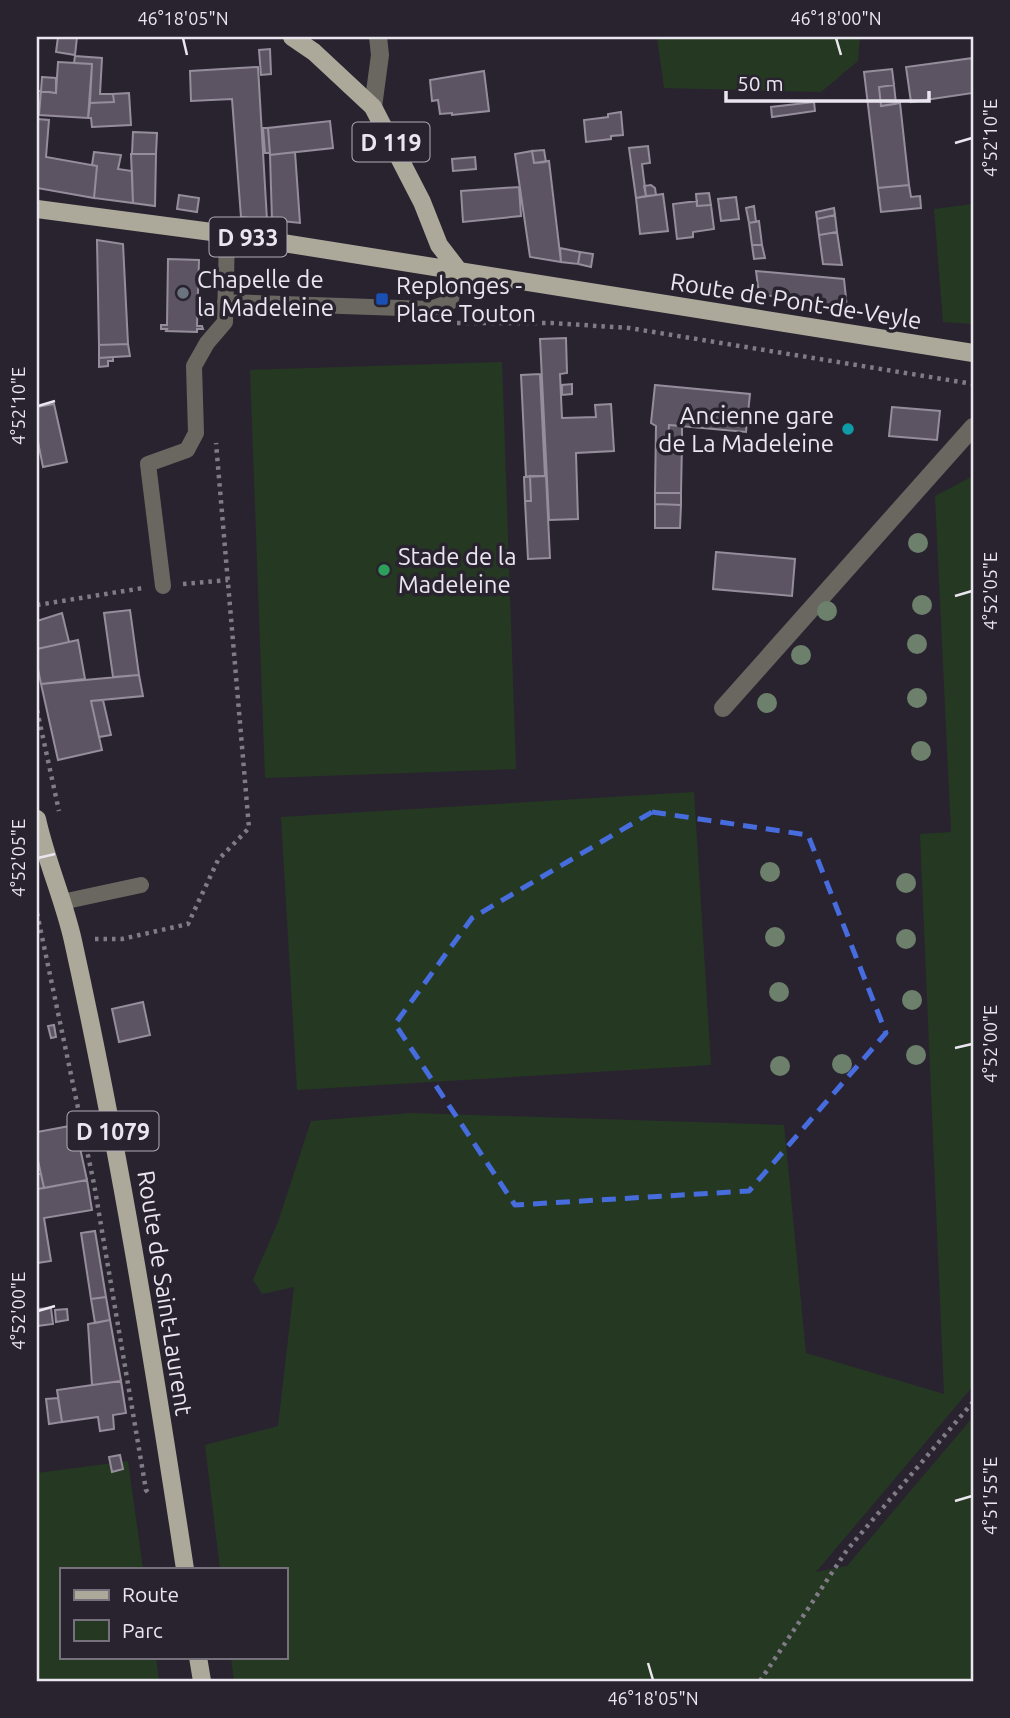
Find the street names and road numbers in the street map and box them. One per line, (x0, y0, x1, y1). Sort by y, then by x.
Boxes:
road number: D 119 (352, 122, 430, 162)
road number: D 933 (210, 218, 286, 256)
street label: Route de Pont-de-Veyle (668, 268, 924, 334)
road number: D 1079 (68, 1112, 158, 1150)
street label: Route de Saint-Laurent (132, 1169, 198, 1418)

